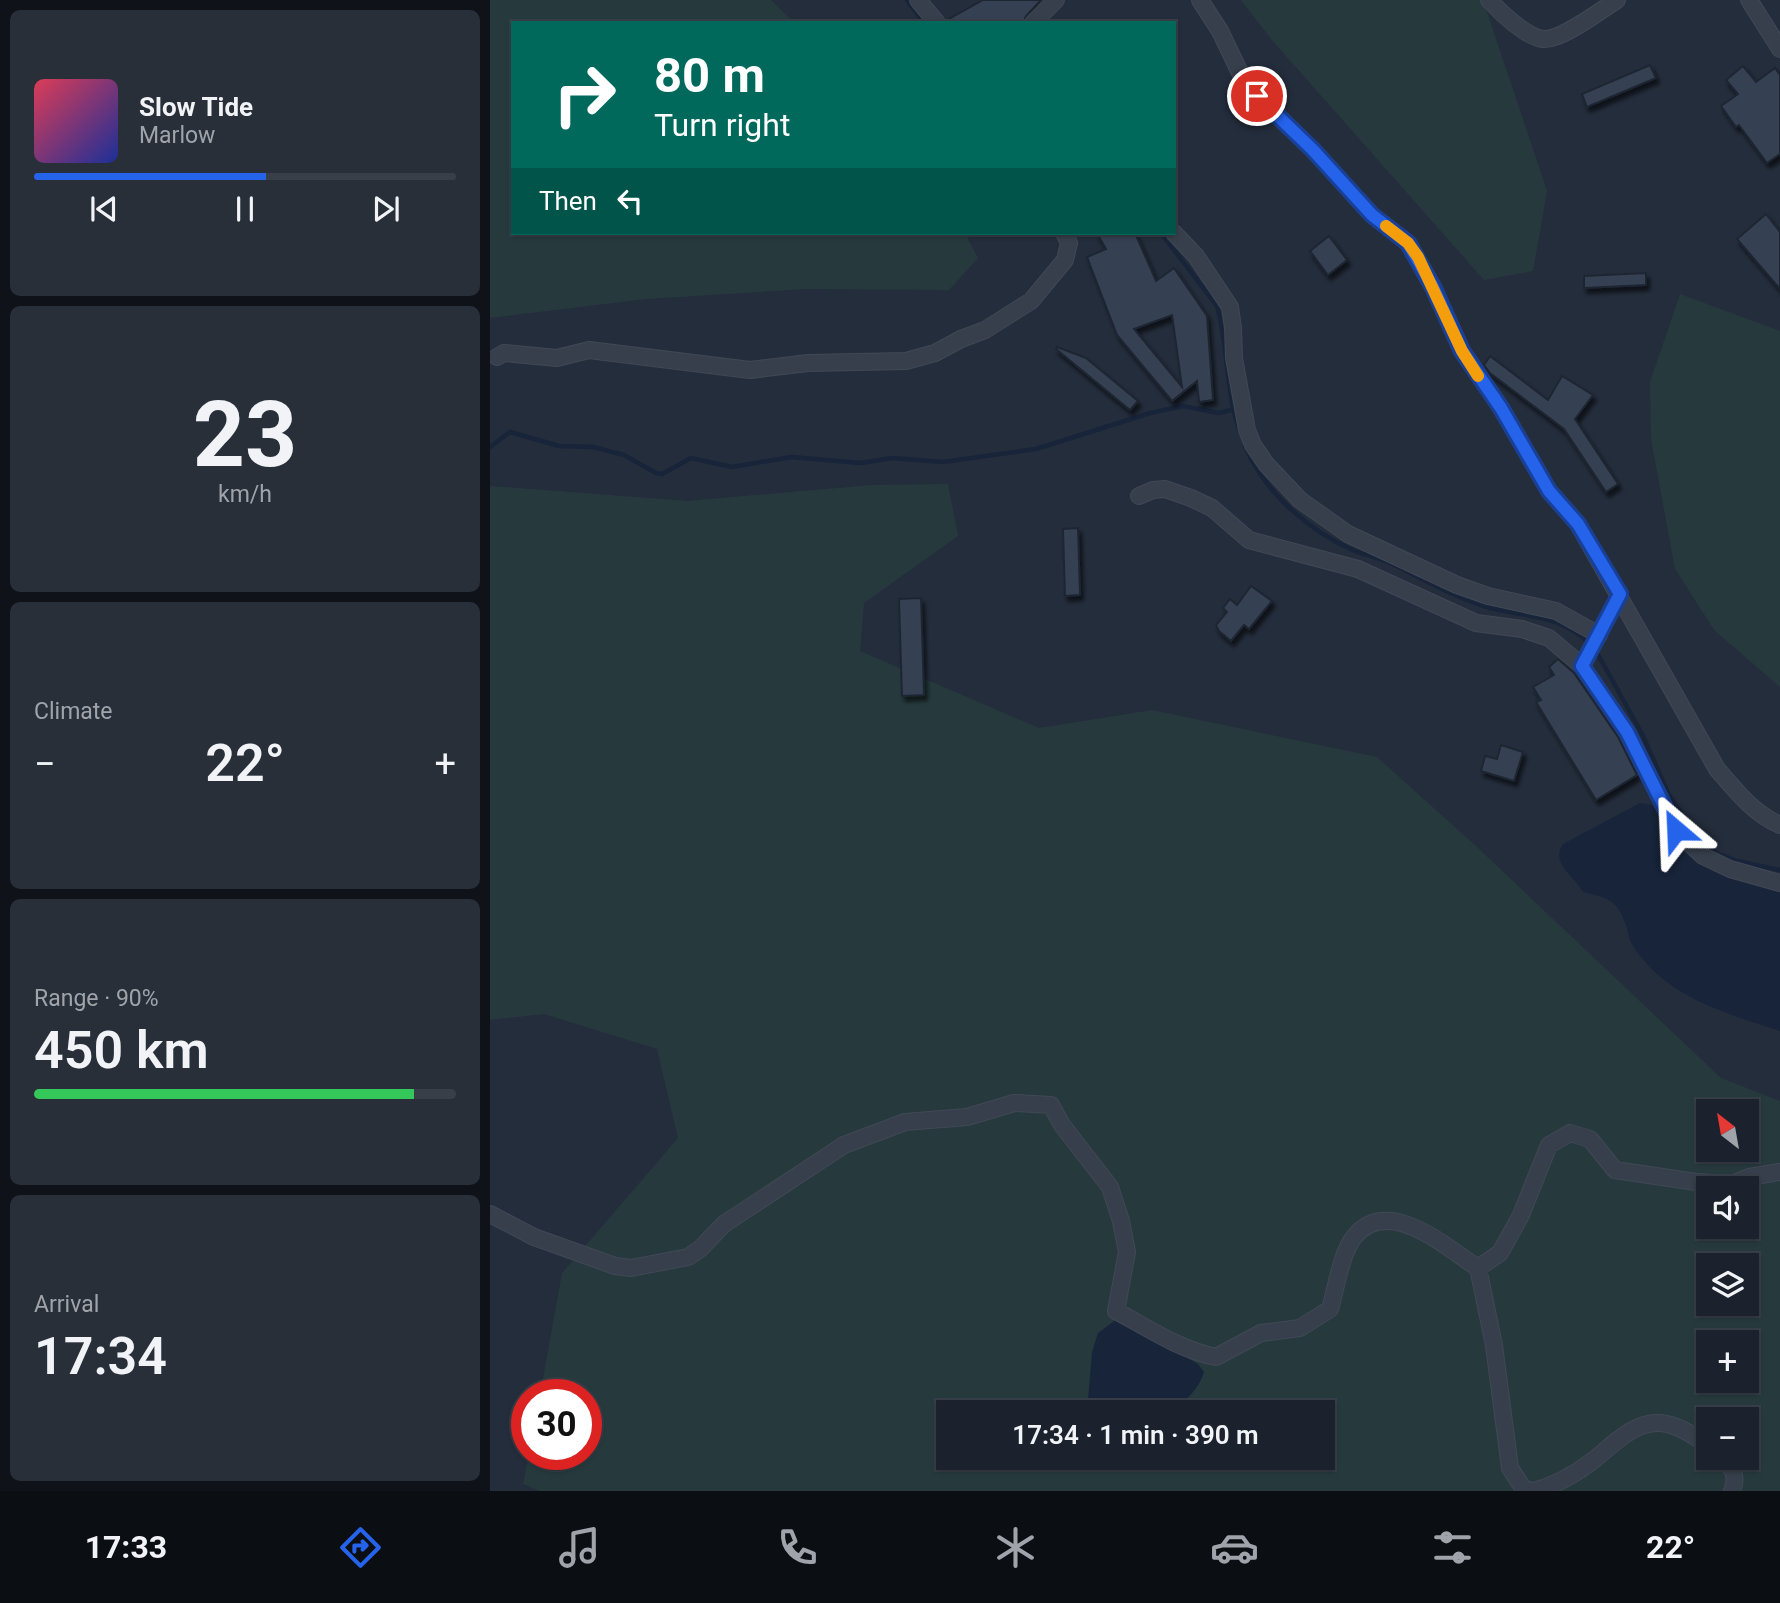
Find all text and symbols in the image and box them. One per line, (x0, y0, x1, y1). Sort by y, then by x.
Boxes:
text: 80 m (654, 47, 765, 104)
icon: right (539, 49, 630, 140)
pin (1227, 66, 1287, 126)
icon: arrive (1238, 77, 1276, 115)
text: Slow Tide (139, 92, 253, 122)
text: Turn right (654, 106, 790, 144)
text: Marlow (139, 122, 215, 149)
icon: left (611, 182, 649, 220)
text: Then (539, 186, 597, 216)
icon: previous (85, 190, 123, 228)
icon: pause (226, 190, 264, 228)
icon: next (367, 190, 405, 228)
text: 23 (193, 382, 297, 488)
text: km/h (218, 481, 272, 508)
text: Climate (34, 698, 113, 725)
text: 22° (205, 733, 285, 794)
text: − (34, 742, 56, 786)
text: + (434, 742, 456, 786)
position arrow (1639, 793, 1713, 867)
text: Range · 90% (34, 985, 159, 1012)
text: 450 km (34, 1020, 209, 1081)
north arrow (1696, 1099, 1759, 1162)
map controls (1696, 1099, 1759, 1470)
button: sound (1696, 1176, 1759, 1239)
button: layers (1696, 1253, 1759, 1316)
text: Arrival (34, 1291, 99, 1318)
text: 17:34 (34, 1326, 167, 1387)
button: + (1696, 1330, 1759, 1393)
speed limit sign: 30 (511, 1379, 602, 1470)
button: − (1696, 1407, 1759, 1470)
text: 17:34 · 1 min · 390 m (1012, 1420, 1259, 1450)
icon: directions (336, 1523, 385, 1572)
icon: music (555, 1523, 604, 1572)
icon: phone (773, 1523, 822, 1572)
icon: climate (991, 1523, 1040, 1572)
icon: car (1210, 1523, 1259, 1572)
icon: filters (1428, 1523, 1477, 1572)
text: 17:33 (85, 1528, 167, 1566)
text: 22° (1646, 1528, 1695, 1566)

